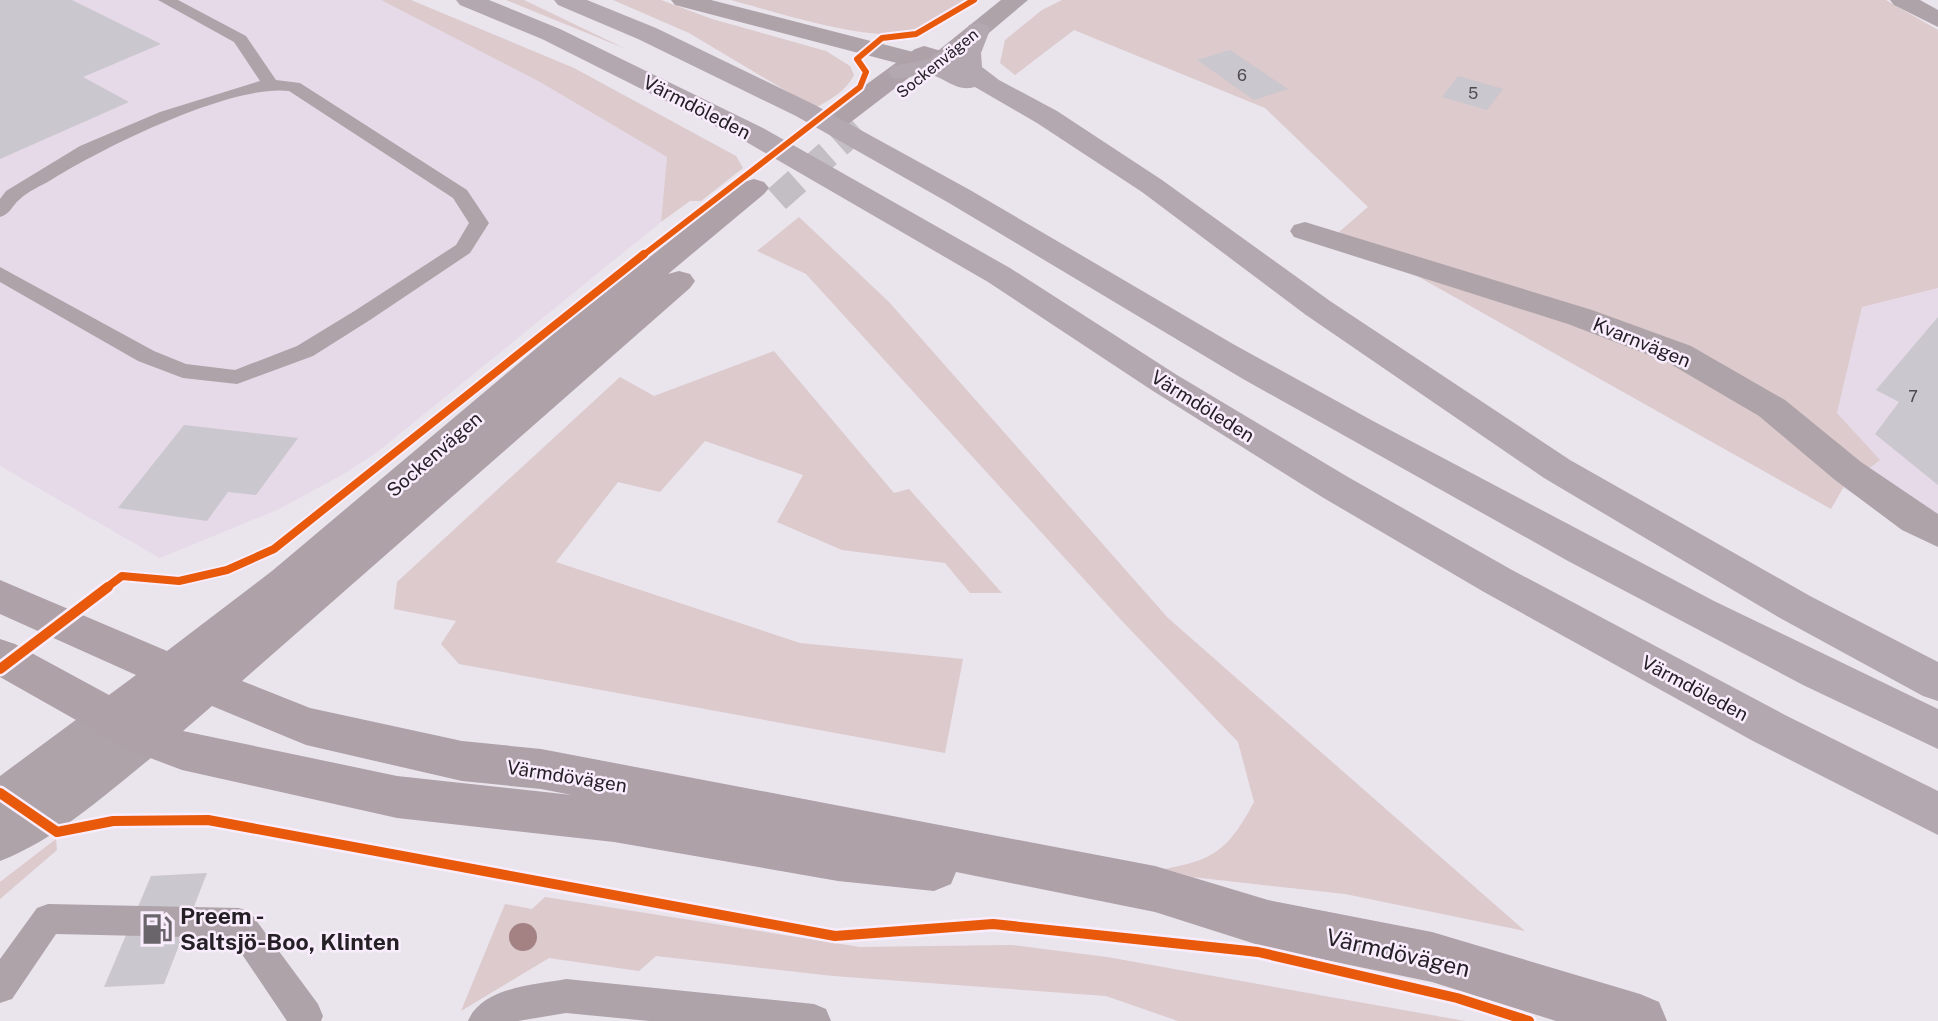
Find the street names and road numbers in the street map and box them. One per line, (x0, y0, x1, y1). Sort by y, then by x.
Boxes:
street label: Sockenvägen (893, 25, 982, 102)
street label: Värmdöleden (640, 71, 754, 143)
street label: Kvarnvägen (1590, 312, 1694, 372)
street label: Värmdöleden (1147, 366, 1259, 446)
street label: Sockenvägen (382, 407, 486, 501)
street label: Värmdöleden (1638, 651, 1752, 725)
street label: Värmdövägen (505, 756, 629, 796)
street label: Värmdövägen (1324, 923, 1473, 982)

